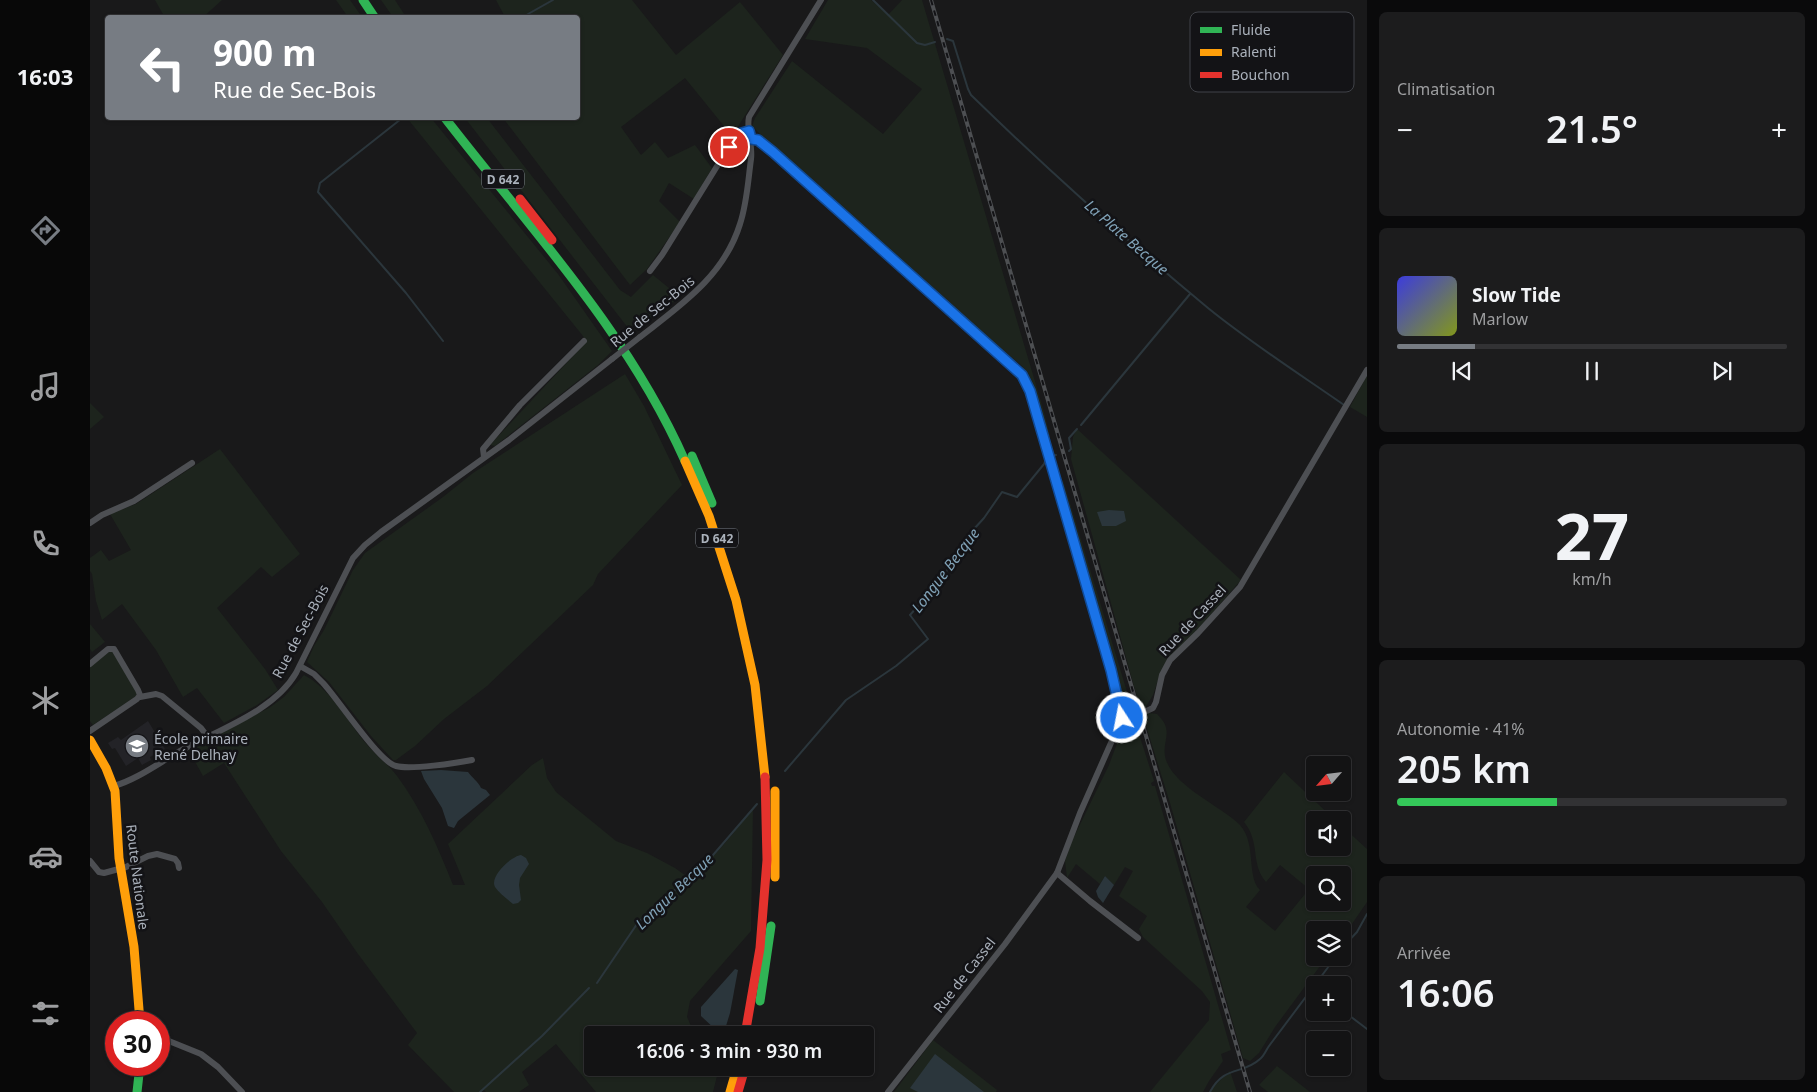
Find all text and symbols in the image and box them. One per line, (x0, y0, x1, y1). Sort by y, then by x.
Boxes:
legend (1190, 12, 1354, 92)
text: Fluide (1231, 20, 1271, 39)
text: 900 m (213, 29, 316, 76)
icon: left (130, 35, 195, 100)
text: Ralenti (1231, 42, 1276, 61)
text: 16:03 (17, 61, 73, 91)
text: Bouchon (1231, 65, 1290, 84)
text: Rue de Sec-Bois (213, 74, 376, 104)
text: Climatisation (1397, 78, 1495, 100)
text: 21.5° (1546, 102, 1638, 154)
text: − (1397, 110, 1413, 148)
text: + (1771, 110, 1787, 148)
pin (708, 126, 750, 168)
icon: arrive (715, 133, 743, 161)
road number: D 642 (482, 170, 524, 188)
water label: La Plate Becque (1081, 195, 1174, 279)
icon: directions (28, 213, 63, 248)
street label: Rue de Sec-Bois (606, 271, 699, 351)
text: Slow Tide (1472, 282, 1561, 308)
text: Marlow (1472, 308, 1528, 330)
icon: previous (1448, 357, 1476, 385)
icon: pause (1578, 357, 1606, 385)
icon: next (1708, 357, 1736, 385)
icon: music (28, 369, 63, 404)
text: 27 (1555, 491, 1629, 579)
water label: Longue Becque (907, 523, 984, 616)
icon: phone (28, 526, 63, 561)
road number: D 642 (696, 528, 738, 548)
text: km/h (1572, 568, 1612, 590)
street label: Rue de Sec-Bois (267, 580, 333, 681)
street label: Rue de Cassel (1154, 580, 1230, 660)
icon: climate (28, 683, 63, 718)
position arrow (1095, 691, 1147, 743)
text: Autonomie · 41% (1397, 718, 1524, 740)
place label: École primaire René Delhay (154, 729, 248, 764)
school or university icon: École primaire René Delhay (124, 733, 150, 759)
text: 205 km (1397, 742, 1531, 794)
north arrow (1306, 756, 1351, 801)
map controls (1306, 756, 1351, 1076)
button: sound (1306, 811, 1351, 856)
street label: Route Nationale (122, 823, 154, 931)
icon: car (28, 839, 63, 874)
water label: Longue Becque (631, 848, 718, 933)
button: search (1306, 866, 1351, 911)
button: layers (1306, 921, 1351, 966)
street label: Rue de Cassel (929, 933, 999, 1017)
text: Arrivée (1397, 942, 1451, 964)
text: 16:06 (1397, 966, 1494, 1018)
button: + (1306, 976, 1351, 1021)
icon: filters (28, 996, 63, 1031)
speed limit sign: 30 (105, 1011, 170, 1076)
button: − (1306, 1031, 1351, 1076)
text: 16:06 · 3 min · 930 m (636, 1038, 822, 1064)

